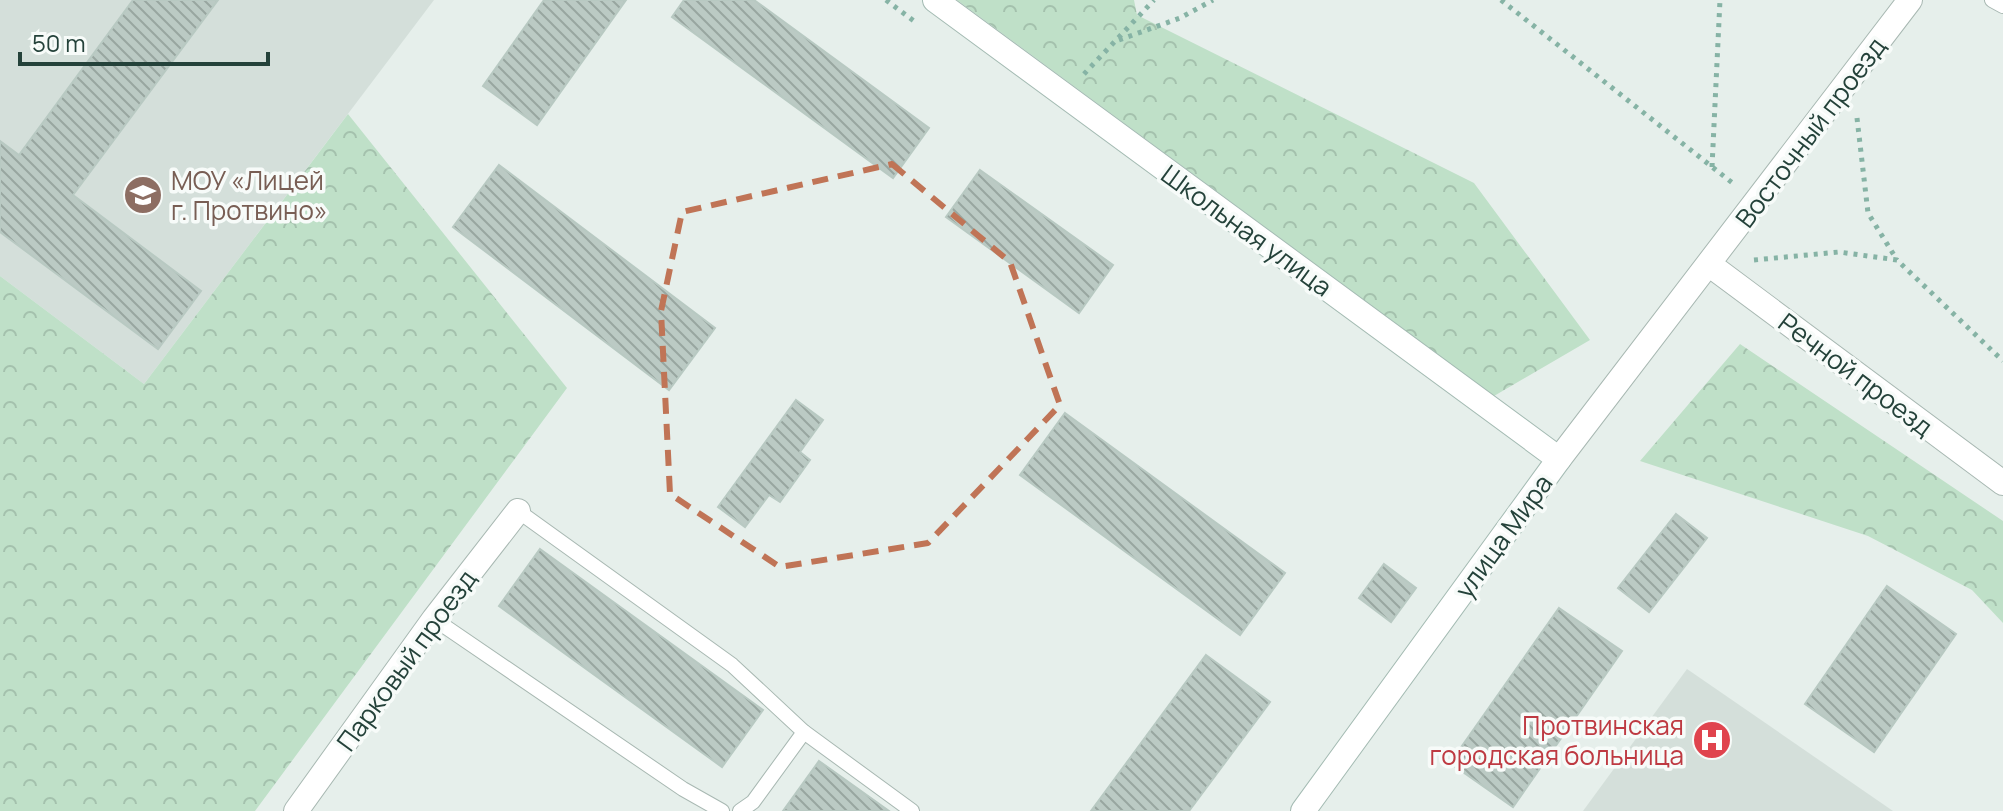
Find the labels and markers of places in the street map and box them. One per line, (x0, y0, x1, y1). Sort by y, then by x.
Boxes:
place label: МОУ «Лицей г. Протвино» (171, 162, 328, 228)
school or university icon: МОУ «Лицей г. Протвино» (122, 174, 164, 216)
place label: Протвинская городская больница (1429, 707, 1684, 773)
hospital icon: Протвинская городская больница (1691, 719, 1733, 761)

